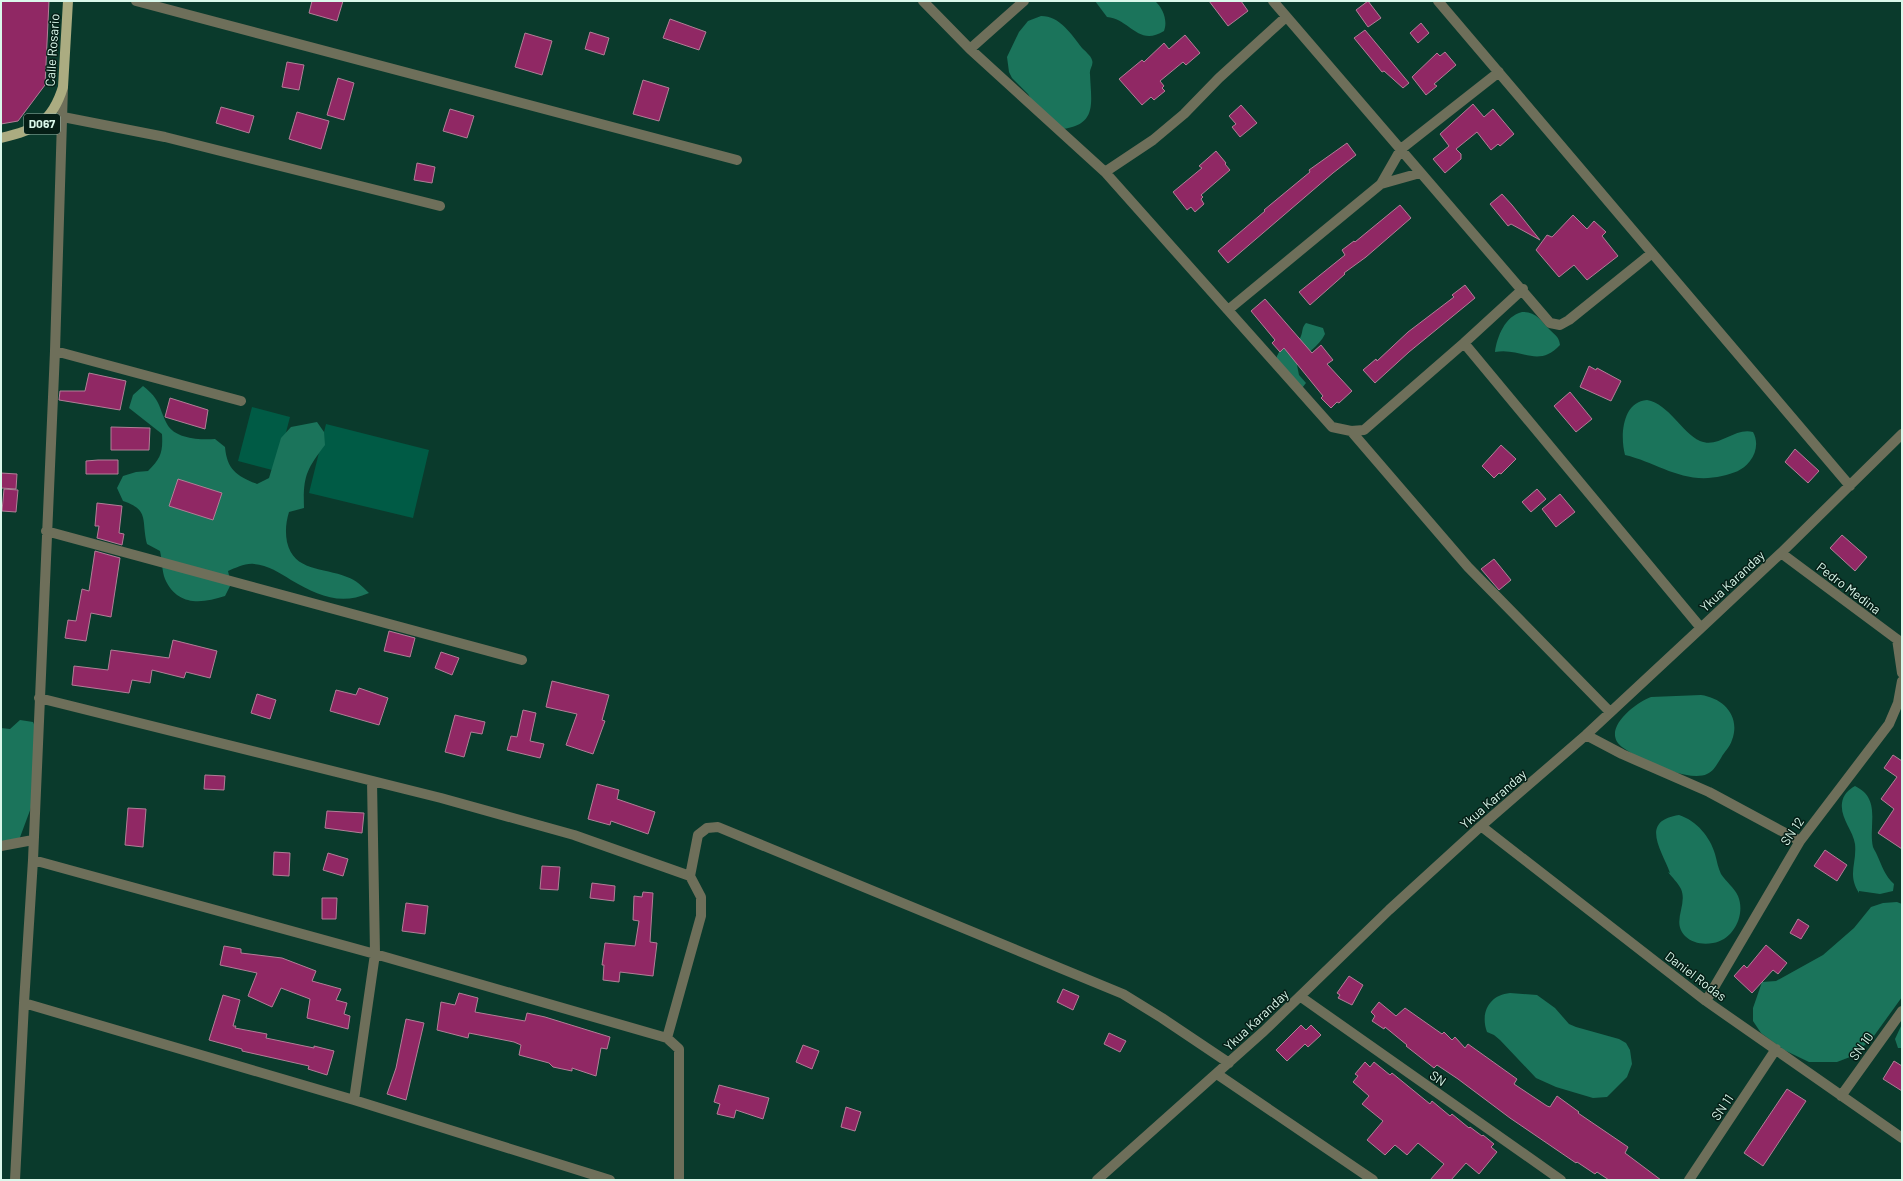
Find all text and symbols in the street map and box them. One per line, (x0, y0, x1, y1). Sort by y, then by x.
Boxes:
street label: Calle Rosario (41, 13, 63, 87)
road number: D067 (24, 114, 60, 134)
street label: Ykua Karanday (1696, 547, 1768, 615)
street label: Pedro Medina (1814, 559, 1884, 617)
street label: Ykua Karanday (1457, 766, 1529, 832)
street label: SN 12 (1777, 814, 1807, 848)
street label: Daniel Rodas (1662, 948, 1730, 1004)
street label: Ykua Karanday (1220, 986, 1292, 1054)
street label: SN 10 (1845, 1029, 1877, 1063)
street label: SN (1427, 1067, 1449, 1089)
street label: SN 11 (1708, 1091, 1736, 1123)

